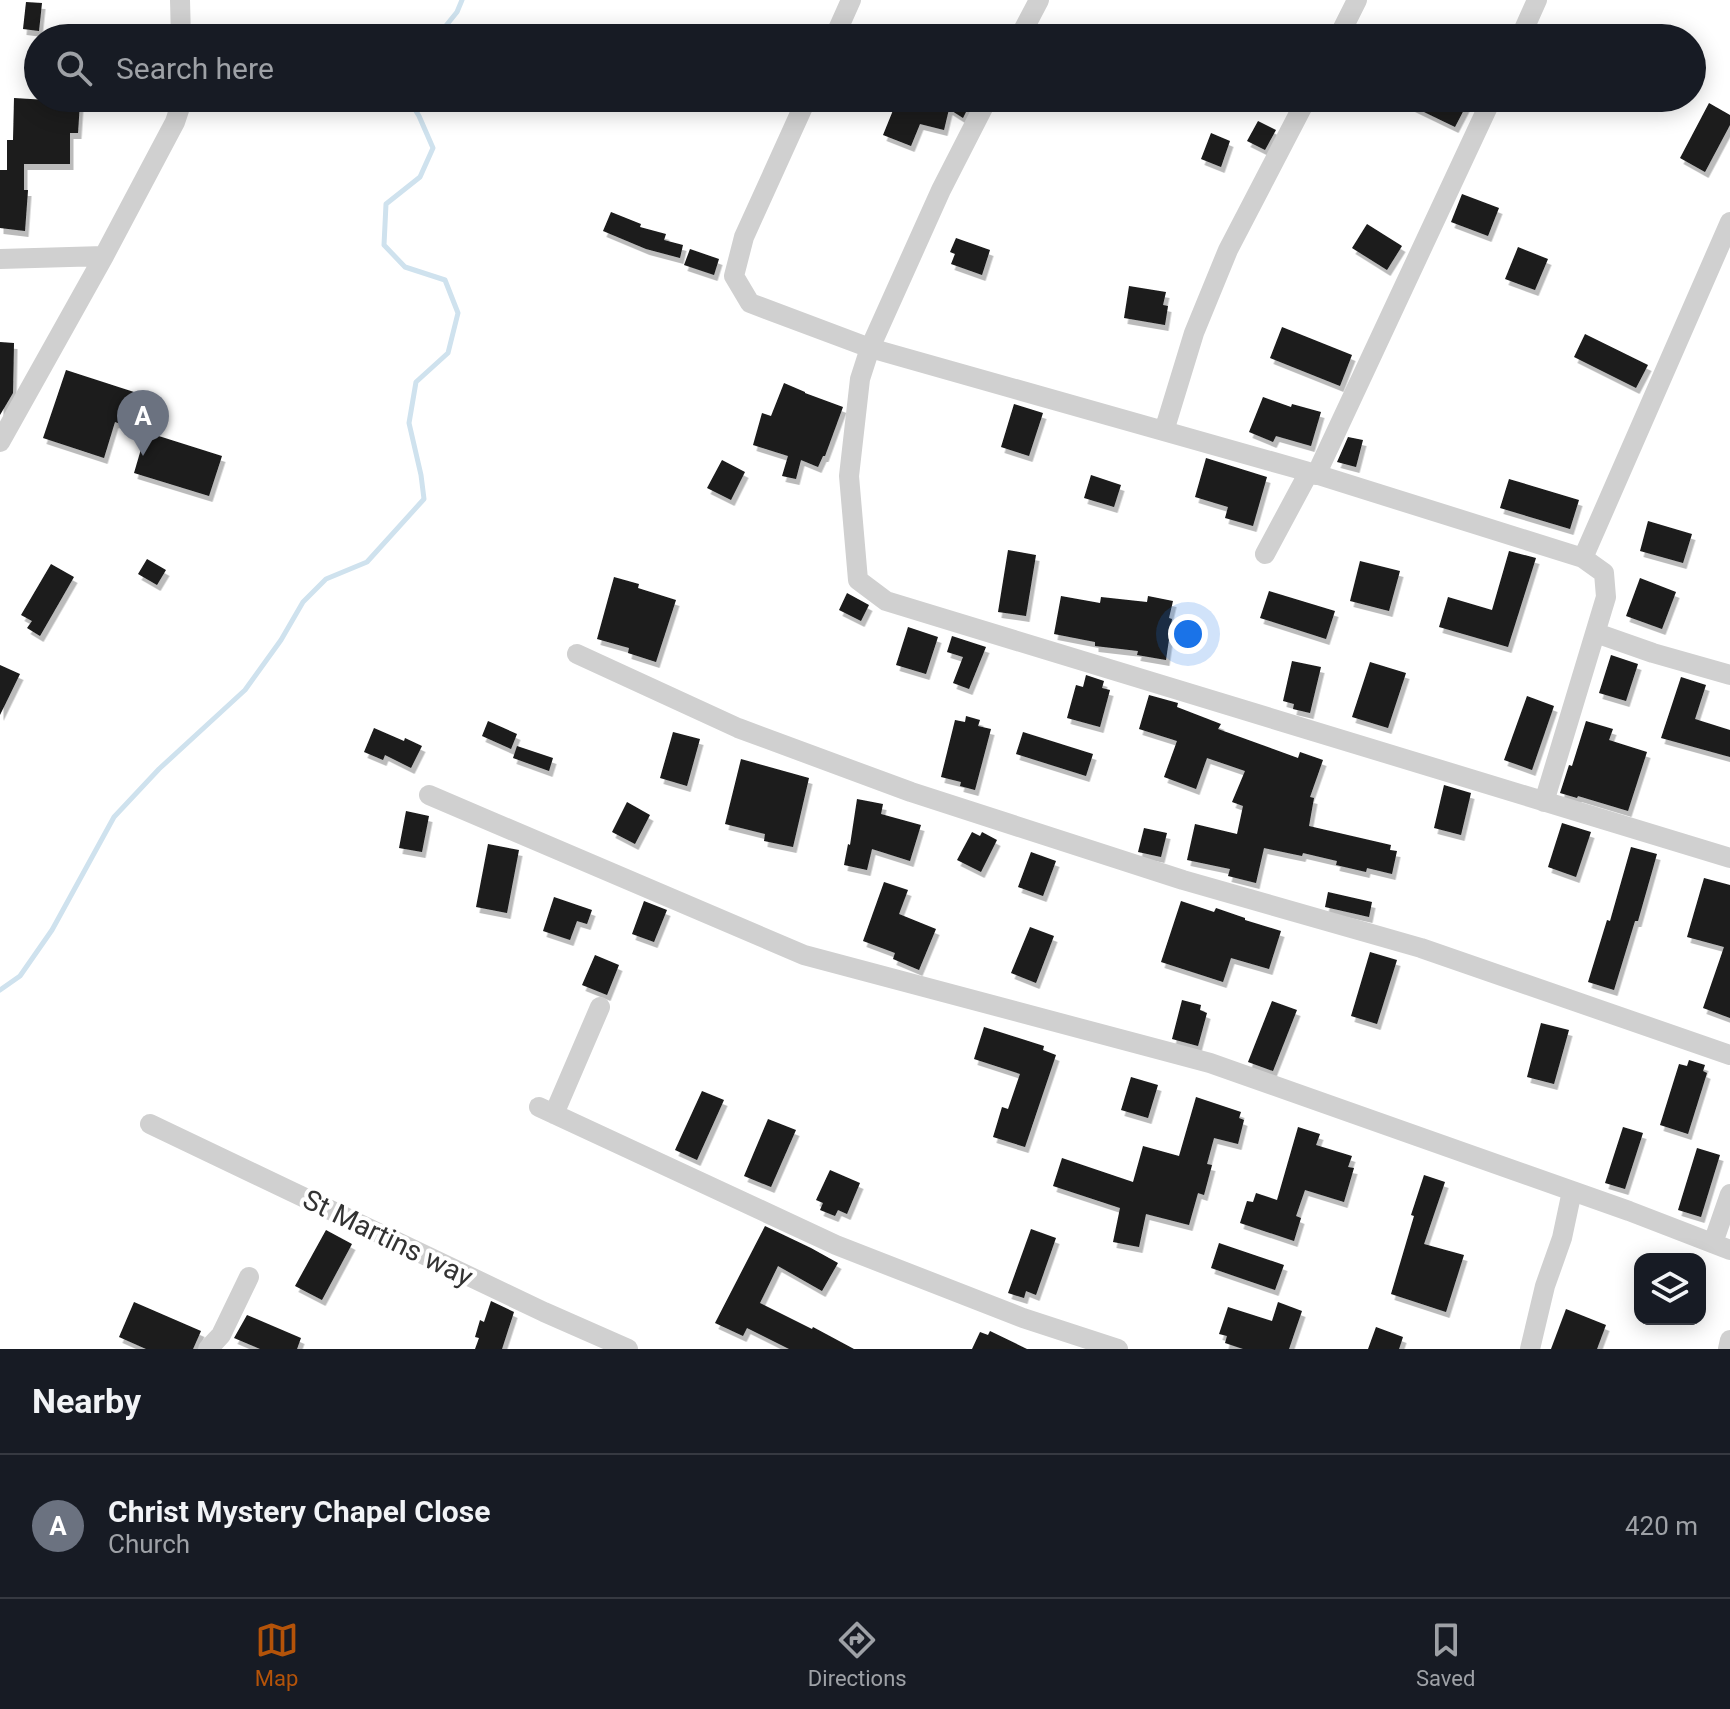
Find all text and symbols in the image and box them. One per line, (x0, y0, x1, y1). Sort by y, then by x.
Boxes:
search box (24, 24, 1706, 112)
icon: search (52, 46, 96, 90)
text: Search here (116, 51, 274, 86)
pin: A (117, 390, 169, 456)
your location (1168, 614, 1208, 654)
street label: St Martins way (298, 1183, 478, 1293)
map controls (1634, 1253, 1706, 1325)
button: layers (1634, 1253, 1706, 1325)
text: Nearby (32, 1381, 141, 1421)
text: Christ Mystery Chapel Close (108, 1494, 490, 1529)
text: A (49, 1511, 67, 1541)
text: 420 m (1625, 1511, 1698, 1541)
text: Church (108, 1529, 190, 1559)
tab: Map (255, 1618, 299, 1691)
tab: Directions (808, 1618, 907, 1691)
tab: Saved (1416, 1618, 1475, 1691)

